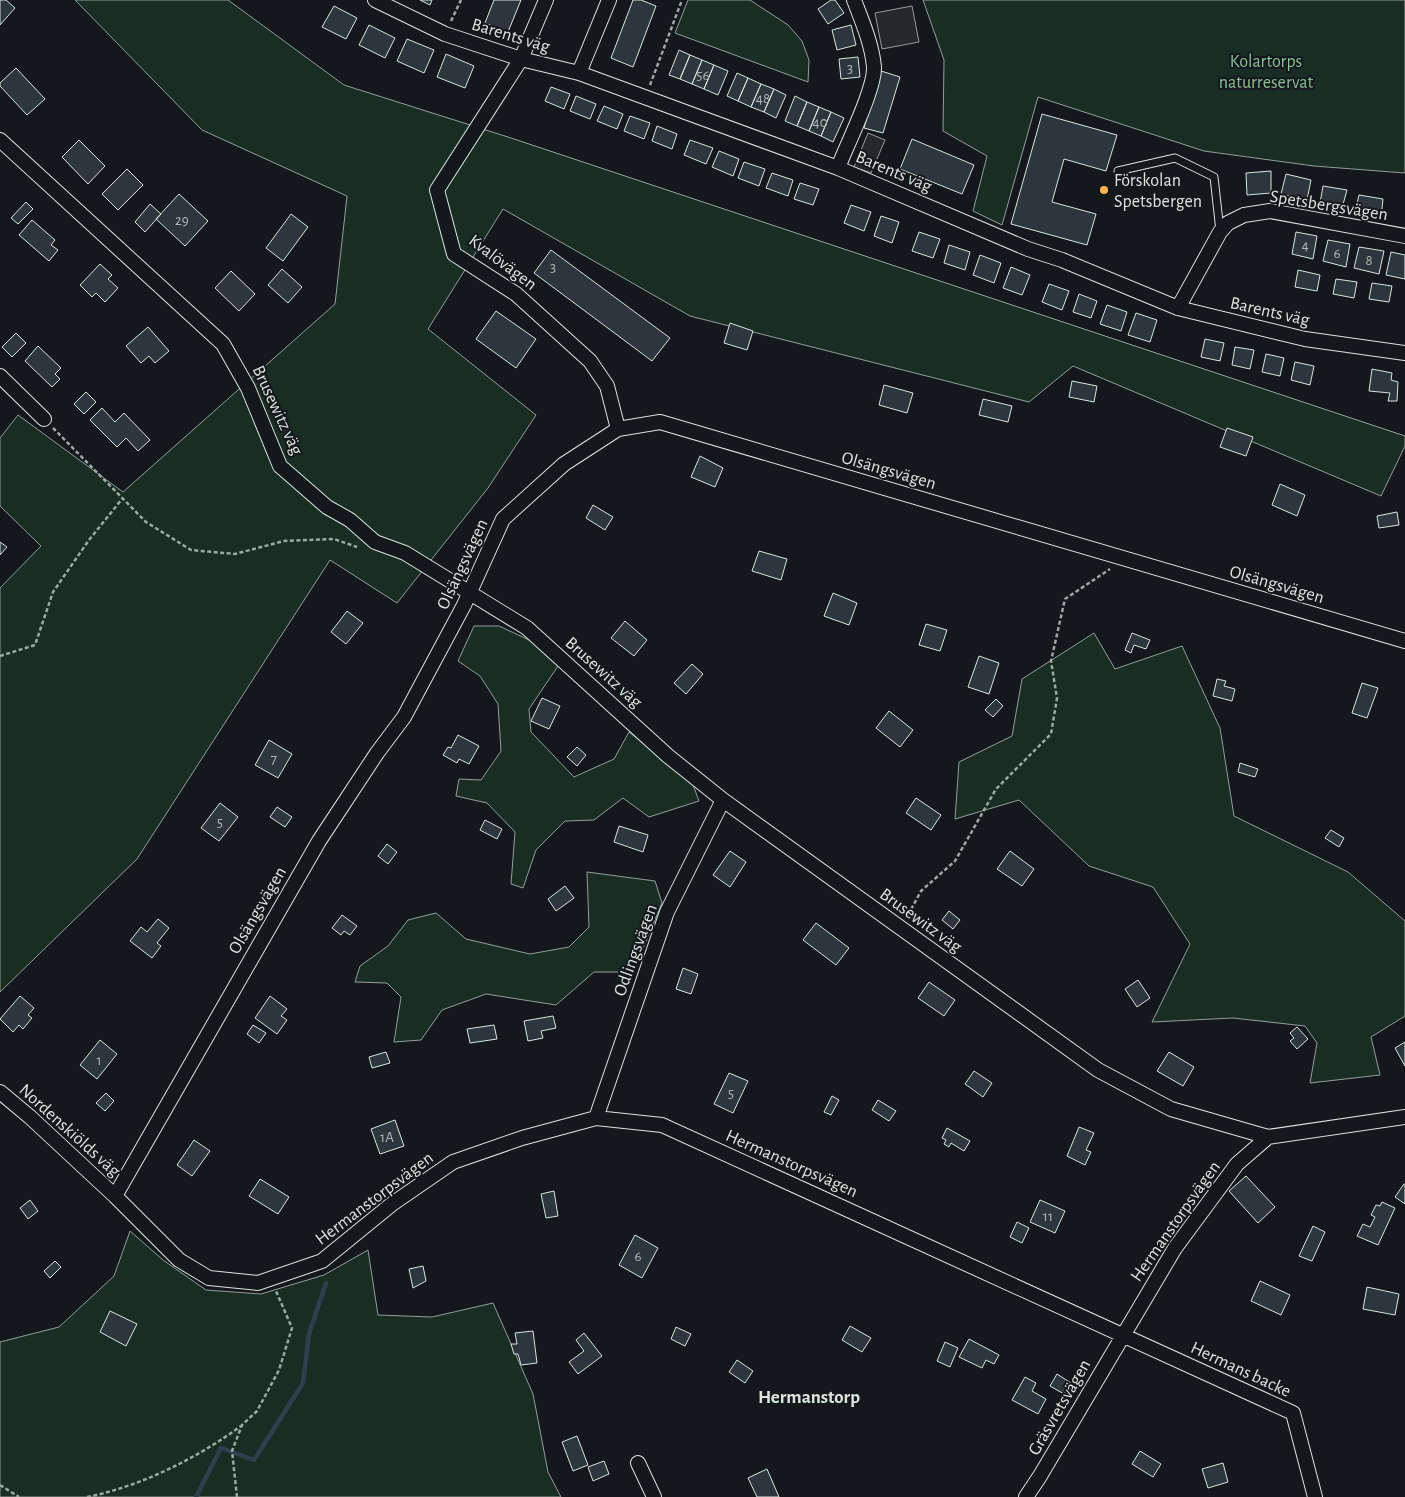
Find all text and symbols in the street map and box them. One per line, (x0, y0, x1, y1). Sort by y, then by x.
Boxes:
street label: Barents väg (469, 16, 552, 56)
park label: Kolartorps naturreservat (1219, 53, 1314, 92)
house number: 3 (847, 61, 853, 76)
house number: 56 (696, 68, 710, 83)
house number: 48 (756, 91, 770, 106)
house number: 40 (812, 115, 828, 130)
street label: Barents väg (853, 148, 935, 196)
place label: Förskolan Spetsbergen (1114, 172, 1202, 211)
marker: Förskolan Spetsbergen (1098, 184, 1110, 196)
street label: Spetsbergsvägen (1269, 188, 1389, 224)
house number: 29 (175, 213, 189, 228)
street label: Kvalövägen (465, 232, 540, 294)
house number: 4 (1301, 238, 1309, 253)
house number: 6 (1333, 246, 1341, 261)
house number: 8 (1365, 253, 1373, 268)
house number: 3 (550, 260, 556, 275)
street label: Barents väg (1228, 294, 1311, 330)
street label: Brusewitz väg (249, 363, 306, 458)
street label: Olsängsvägen (839, 449, 938, 493)
street label: Olsängsvägen (434, 516, 492, 612)
street label: Olsängsvägen (1227, 563, 1326, 607)
street label: Brusewitz väg (561, 634, 645, 712)
house number: 7 (271, 752, 277, 767)
house number: 5 (217, 815, 223, 830)
street label: Olsängsvägen (226, 864, 290, 957)
street label: Brusewitz väg (876, 885, 965, 957)
street label: Odlingsvägen (611, 902, 661, 999)
house number: 1 (96, 1053, 102, 1068)
street label: Nordenskiölds väg (15, 1081, 124, 1181)
house number: 5 (728, 1086, 734, 1101)
street label: Hermanstorpsvägen (723, 1127, 860, 1201)
house number: 1A (380, 1130, 394, 1145)
street label: Hermanstorpsvägen (312, 1149, 437, 1249)
street label: Hermanstorpsvägen (1128, 1158, 1224, 1285)
house number: 11 (1043, 1209, 1053, 1224)
house number: 6 (634, 1249, 642, 1264)
street label: Hermans backe (1188, 1339, 1293, 1401)
street label: Gräsvretsvägen (1025, 1357, 1094, 1458)
district label: Hermanstorp (758, 1388, 860, 1407)

